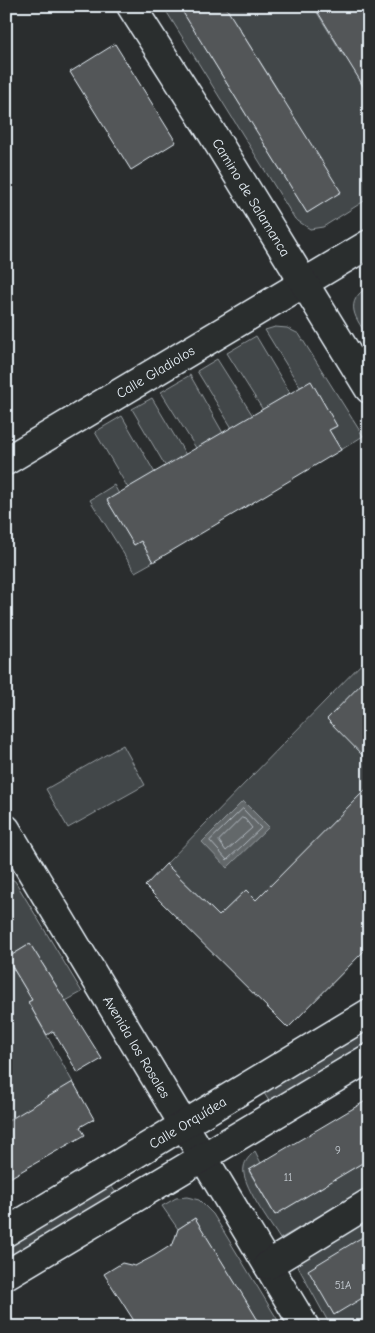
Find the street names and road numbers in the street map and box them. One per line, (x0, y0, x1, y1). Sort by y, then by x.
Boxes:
street label: Camino de Salamanca (208, 135, 294, 260)
street label: Calle Gladiolos (113, 342, 198, 402)
street label: Avenida los Rosales (99, 993, 174, 1101)
street label: Calle Orquídea (146, 1093, 230, 1153)

